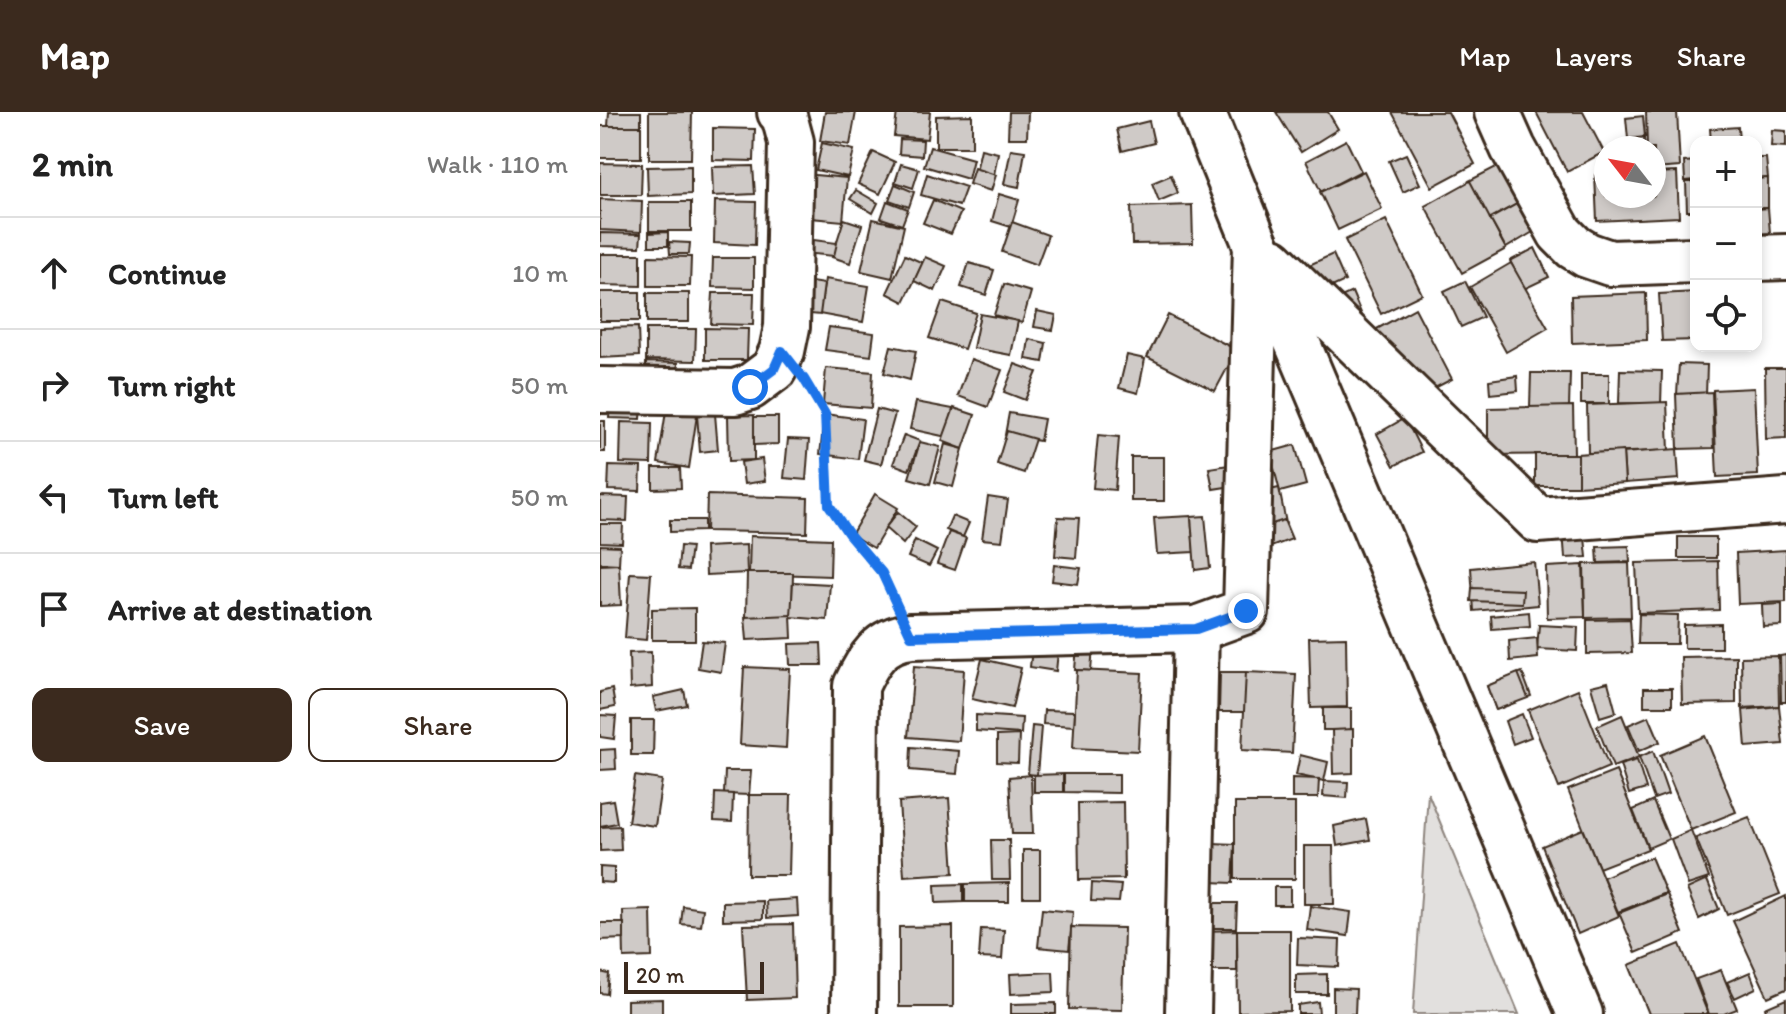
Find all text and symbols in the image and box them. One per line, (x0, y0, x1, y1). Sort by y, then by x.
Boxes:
text: Map (40, 33, 110, 79)
text: Map (1459, 39, 1511, 73)
text: Layers (1555, 39, 1633, 73)
text: Share (1677, 39, 1746, 73)
north arrow (1594, 136, 1666, 208)
map controls (1690, 136, 1762, 352)
button: + (1690, 136, 1762, 208)
text: 2 min (32, 144, 113, 185)
text: Walk · 110 m (427, 148, 568, 180)
button: − (1690, 208, 1762, 280)
icon: ahead (32, 251, 76, 295)
text: Continue (108, 255, 227, 292)
text: 10 m (512, 257, 568, 289)
button: locate (1690, 280, 1762, 352)
icon: right (32, 363, 76, 407)
text: Turn right (108, 367, 236, 404)
text: 50 m (511, 369, 568, 401)
route start (732, 369, 768, 405)
icon: left (32, 475, 76, 519)
text: Turn left (108, 479, 219, 516)
text: 50 m (511, 481, 568, 513)
icon: arrive (32, 587, 76, 631)
text: Arrive at destination (108, 591, 372, 628)
route end (1228, 593, 1264, 629)
button: Save (32, 688, 292, 762)
button: Share (308, 688, 568, 762)
scale bar (624, 958, 764, 994)
text: 20 m (636, 962, 685, 989)

